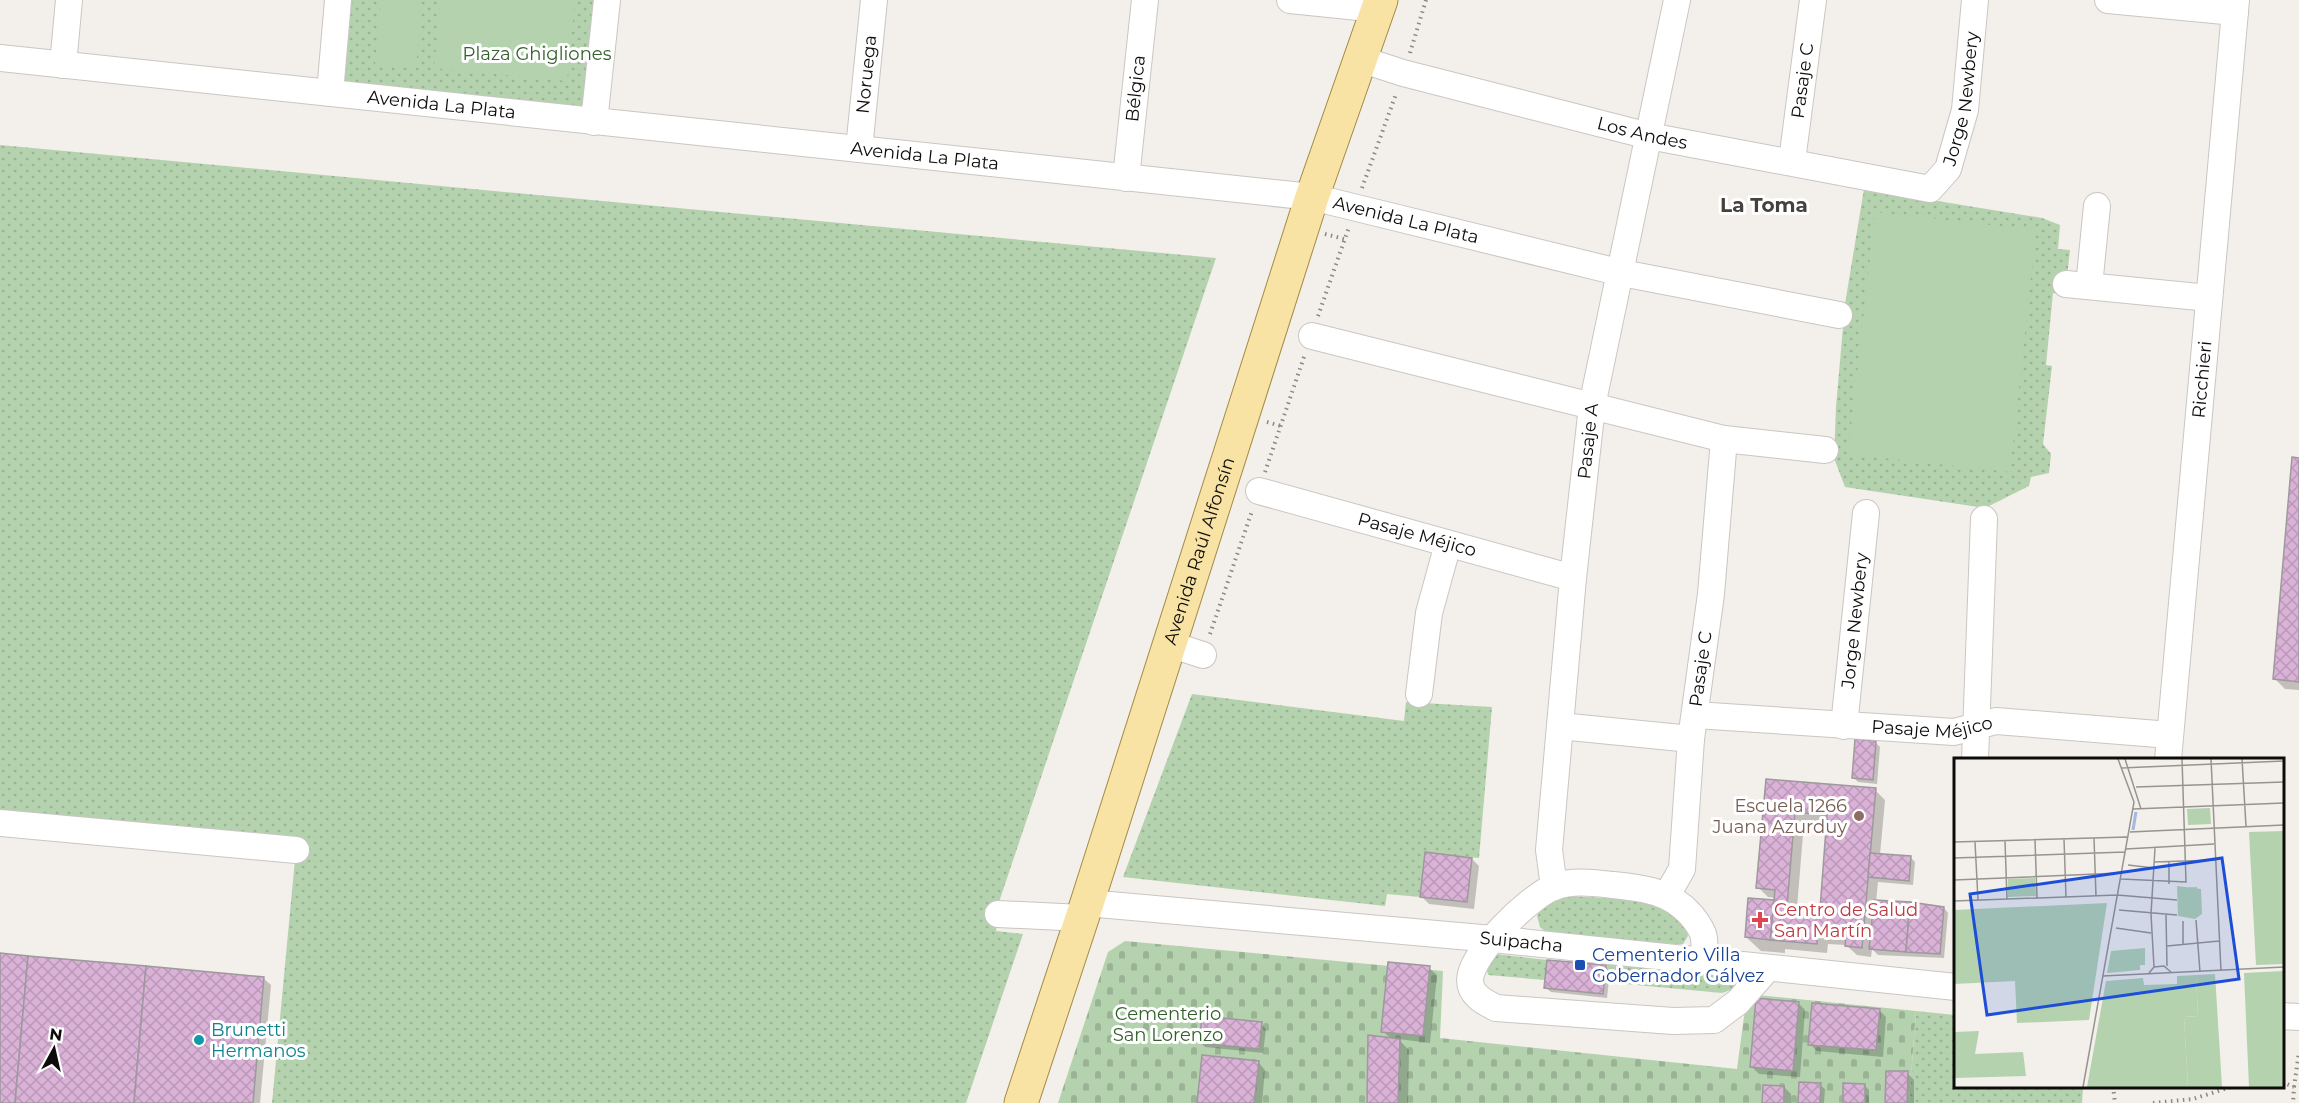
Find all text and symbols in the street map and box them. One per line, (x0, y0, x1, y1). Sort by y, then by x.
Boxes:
street label: Jorge Newbery (1938, 30, 1983, 169)
street label: Noruega (852, 34, 881, 115)
street label: Pasaje C (1787, 41, 1818, 120)
park label: Plaza Ghigliones (463, 43, 612, 65)
street label: Bélgica (1121, 54, 1150, 123)
street label: Avenida La Plata (366, 86, 517, 124)
street label: Los Andes (1595, 112, 1690, 154)
street label: Avenida La Plata (849, 137, 1000, 175)
street label: Avenida La Plata (1331, 192, 1481, 248)
district label: La Toma (1720, 193, 1808, 217)
street label: Ricchieri (2188, 340, 2216, 419)
street label: Pasaje A (1573, 402, 1603, 480)
street label: Avenida Raúl Alfonsín (1159, 455, 1239, 648)
street label: Pasaje Méjico (1355, 508, 1479, 562)
street label: Jorge Newbery (1837, 551, 1873, 691)
street label: Pasaje C (1685, 630, 1717, 708)
street label: Pasaje Méjico (1871, 711, 1995, 743)
inset map (1954, 758, 2284, 1088)
place label: Escuela 1266 Juana Azurduy (1712, 795, 1847, 838)
marker: Escuela 1266 Juana Azurduy (1852, 809, 1866, 823)
place label: Centro de Salud San Martín (1774, 899, 1918, 942)
marker: Centro de Salud San Martín (1751, 911, 1769, 929)
street label: Suipacha (1479, 927, 1564, 957)
place label: Cementerio Villa Gobernador Gálvez (1592, 944, 1764, 987)
marker: Cementerio Villa Gobernador Gálvez (1573, 958, 1587, 972)
park label: Cementerio San Lorenzo (1113, 1003, 1223, 1046)
north arrow (24, 1019, 84, 1079)
place label: Brunetti Hermanos (211, 1019, 306, 1062)
text: N (48, 1024, 64, 1045)
marker: Brunetti Hermanos (192, 1033, 206, 1047)

